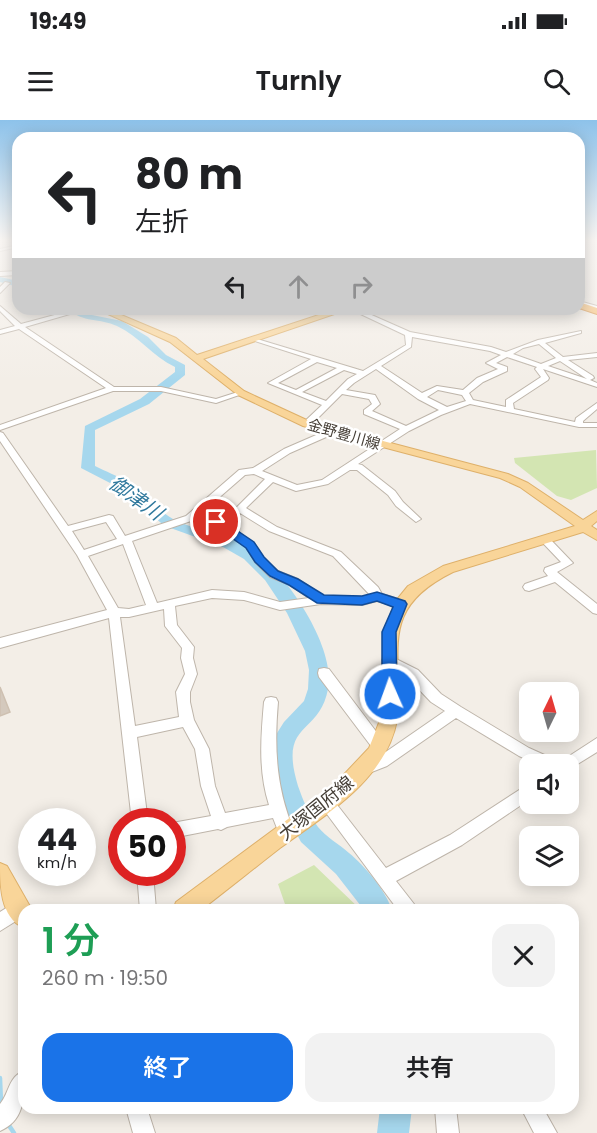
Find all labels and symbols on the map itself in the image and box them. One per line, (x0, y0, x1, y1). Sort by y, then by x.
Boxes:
street label: 金野豊川線 (305, 414, 383, 454)
water label: 御津川 (103, 469, 170, 528)
pin (190, 496, 241, 547)
position arrow (358, 662, 422, 726)
north arrow (519, 682, 579, 742)
street label: 大塚国府線 (273, 770, 359, 846)
speed limit sign: 50 (108, 808, 186, 886)

